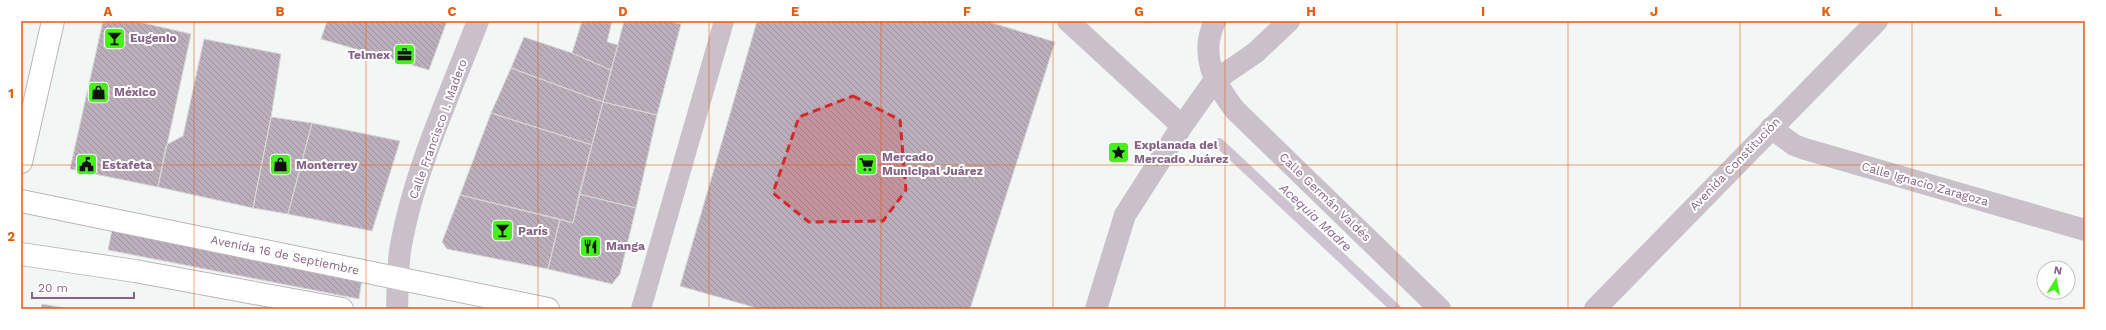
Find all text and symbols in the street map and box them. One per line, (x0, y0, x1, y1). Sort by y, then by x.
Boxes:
text: A (104, 4, 113, 19)
text: B (276, 4, 285, 19)
text: C (448, 4, 457, 19)
text: D (618, 4, 628, 19)
text: E (791, 4, 799, 19)
text: F (963, 4, 971, 19)
text: G (1134, 4, 1144, 19)
text: H (1306, 4, 1316, 19)
text: I (1481, 4, 1485, 19)
text: J (1650, 4, 1658, 19)
text: K (1821, 4, 1831, 19)
text: L (1994, 4, 2002, 19)
bar icon: Eugenio (102, 25, 128, 51)
place label: Eugenio (130, 31, 177, 45)
office icon: Telmex (392, 42, 418, 68)
place label: Telmex (347, 48, 390, 62)
street label: Calle Francisco I. Madero (406, 57, 470, 201)
shop icon: México (86, 79, 112, 105)
place label: México (114, 85, 156, 99)
text: 1 (8, 86, 14, 101)
street label: Avenida Constitución (1687, 115, 1783, 213)
place label: Explanada del Mercado Juárez (1134, 138, 1229, 166)
place icon: Explanada del Mercado Juárez (1106, 139, 1132, 165)
place label: Mercado Municipal Juárez (882, 150, 983, 178)
street label: Calle Germán Valdés (1276, 150, 1374, 244)
supermarket icon: Mercado Municipal Juárez (853, 151, 879, 177)
public building icon: Estafeta (73, 152, 99, 178)
shop icon: Monterrey (268, 152, 294, 178)
place label: Estafeta (102, 158, 152, 172)
place label: Monterrey (296, 158, 358, 172)
street label: Calle Ignacio Zaragoza (1860, 159, 1990, 209)
water label: Acequia Madre (1276, 179, 1355, 255)
bar icon: París (489, 218, 515, 244)
place label: París (518, 224, 549, 238)
text: 2 (7, 229, 15, 244)
street label: Avenida 16 de Septiembre (209, 232, 361, 278)
restaurant icon: Manga (577, 233, 603, 259)
place label: Manga (606, 239, 645, 253)
north arrow (2036, 260, 2076, 300)
text: N (2053, 264, 2063, 278)
scale bar (32, 274, 134, 300)
text: 20 m (38, 281, 68, 295)

